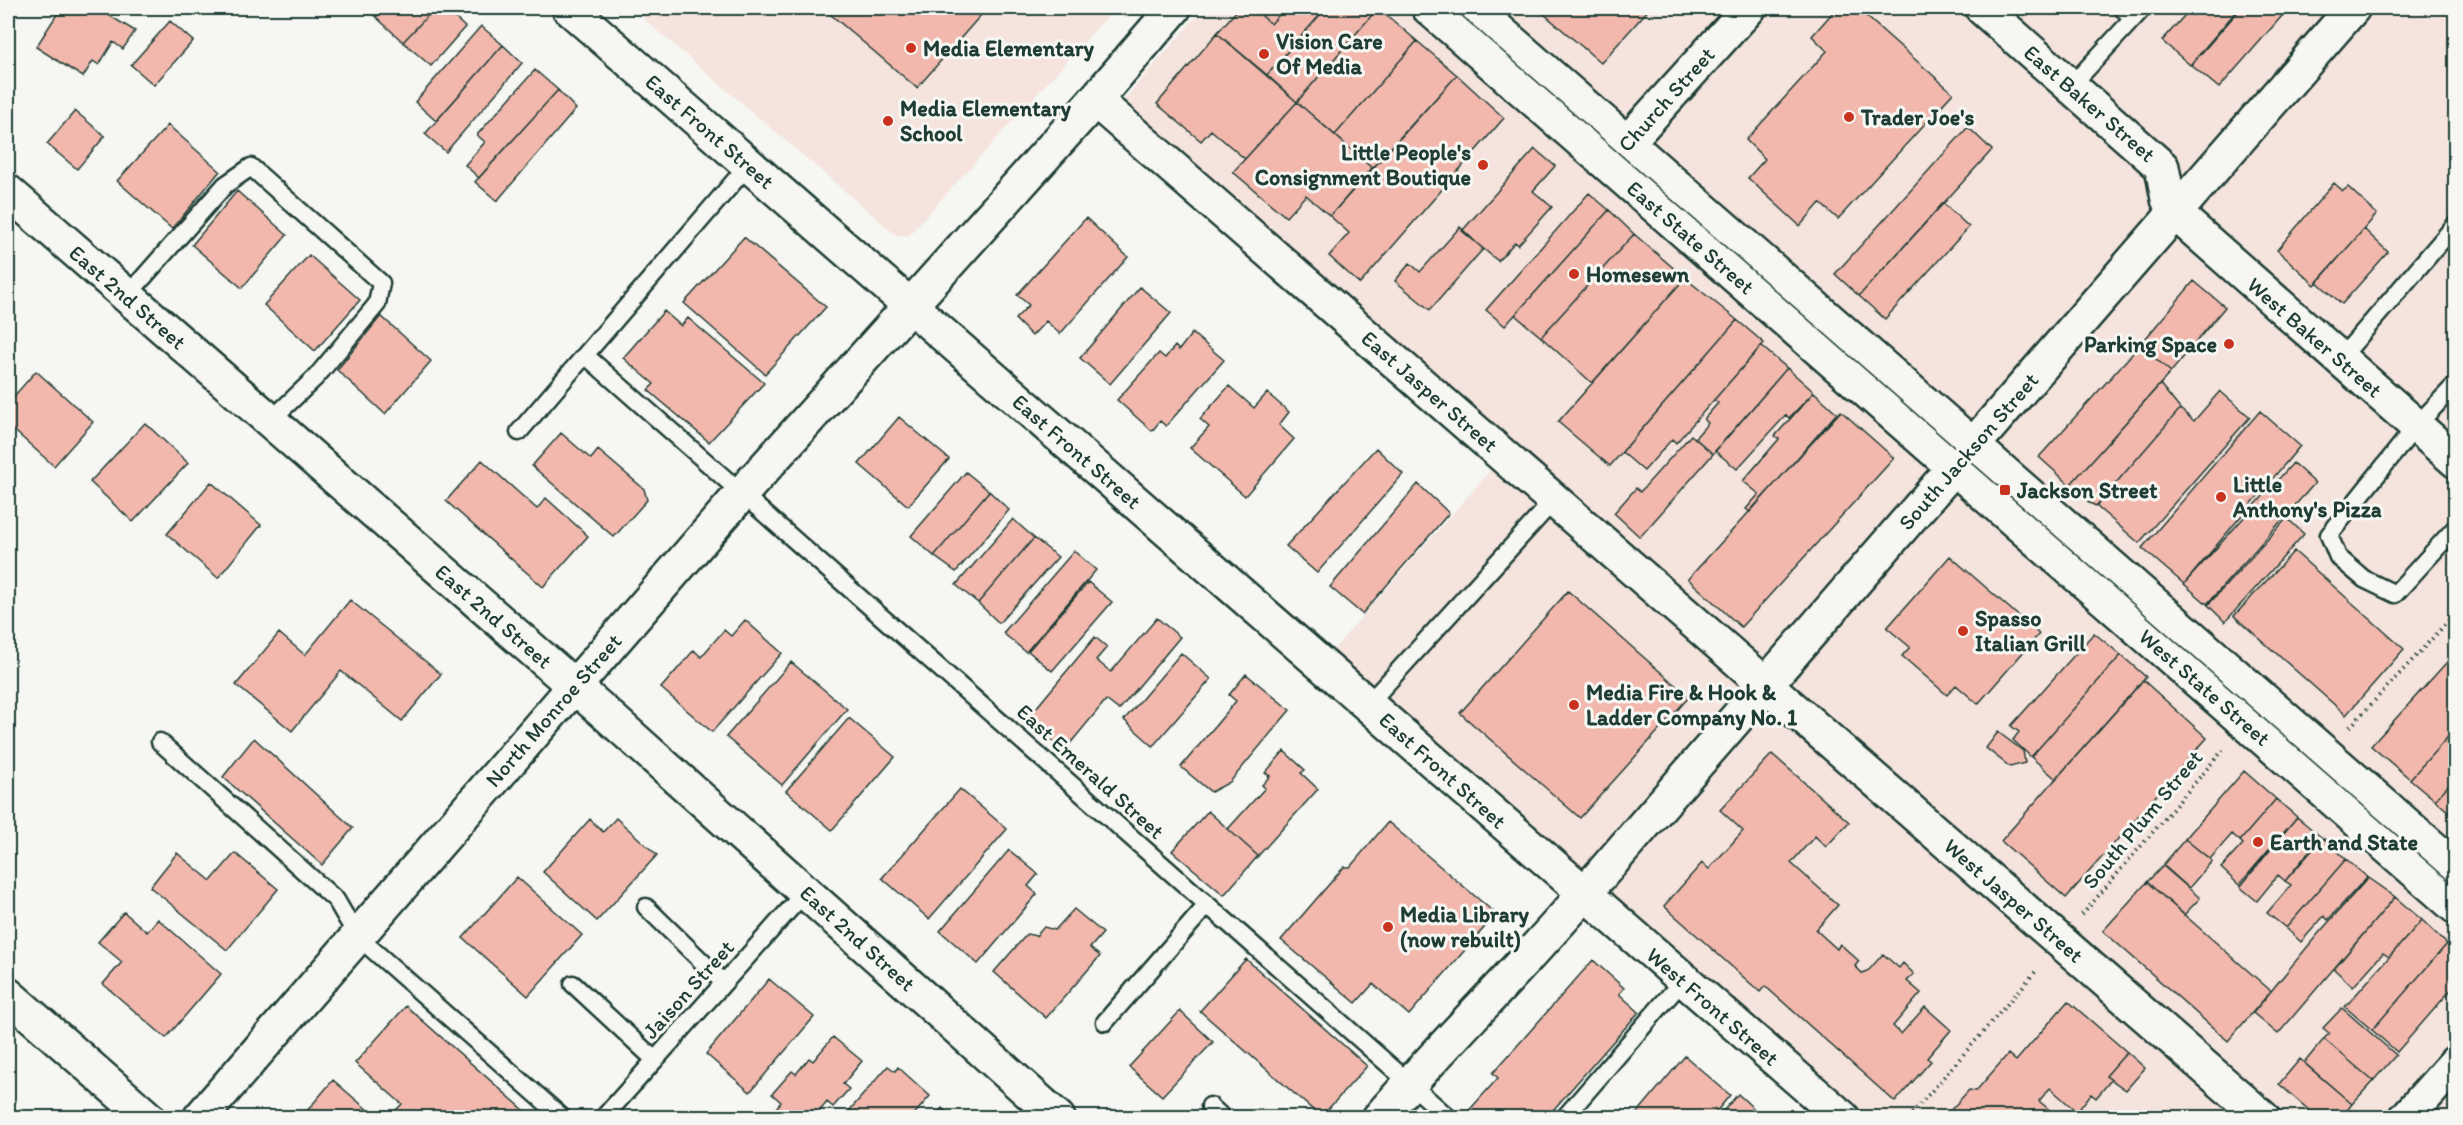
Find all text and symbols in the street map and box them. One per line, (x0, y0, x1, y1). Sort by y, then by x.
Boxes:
place label: Vision Care Of Media (1276, 28, 1383, 80)
place label: Media Elementary (923, 35, 1095, 62)
street label: East Baker Street (2018, 39, 2161, 168)
marker: Media Elementary (904, 41, 918, 55)
street label: Church Street (1612, 41, 1721, 157)
marker: Vision Care Of Media (1257, 47, 1271, 61)
street label: East Front Street (640, 68, 780, 195)
place label: Media Elementary School (900, 95, 1072, 147)
place label: Trader Joe's (1860, 104, 1974, 131)
marker: Trader Joe's (1842, 110, 1856, 124)
marker: Media Elementary School (881, 114, 895, 128)
place label: Little People's Consignment Boutique (1255, 139, 1471, 191)
marker: Little People's Consignment Boutique (1476, 158, 1490, 172)
street label: East State Street (1621, 175, 1760, 300)
street label: East 2nd Street (64, 239, 192, 356)
place label: Homesewn (1586, 261, 1690, 288)
marker: Homesewn (1567, 267, 1581, 281)
street label: West Baker Street (2241, 271, 2388, 403)
street label: East Jasper Street (1356, 325, 1503, 458)
place label: Parking Space (2084, 331, 2217, 358)
marker: Parking Space (2222, 337, 2236, 351)
street label: South Jackson Street (1893, 367, 2044, 536)
street label: East Front Street (1007, 388, 1147, 515)
place label: Little Anthony's Pizza (2232, 471, 2382, 523)
place label: Jackson Street (2016, 477, 2158, 504)
marker: Jackson Street (1998, 483, 2012, 497)
marker: Little Anthony's Pizza (2214, 490, 2228, 504)
street label: East 2nd Street (430, 558, 558, 675)
place label: Spasso Italian Grill (1975, 605, 2086, 657)
street label: West State Street (2133, 623, 2276, 752)
marker: Spasso Italian Grill (1956, 624, 1970, 638)
street label: North Monroe Street (479, 628, 627, 793)
place label: Media Fire & Hook & Ladder Company No. 1 (1586, 679, 1798, 731)
street label: East Emerald Street (1011, 698, 1170, 845)
marker: Media Fire & Hook & Ladder Company No. 1 (1567, 698, 1581, 712)
street label: East Front Street (1373, 706, 1512, 835)
street label: South Plum Street (2076, 744, 2208, 894)
place label: Earth and State (2270, 829, 2418, 856)
street label: West Jasper Street (1938, 832, 2089, 968)
marker: Earth and State (2251, 835, 2265, 849)
street label: East 2nd Street (794, 879, 921, 997)
place label: Media Library (now rebuilt) (1400, 901, 1529, 953)
marker: Media Library (now rebuilt) (1381, 920, 1395, 934)
street label: Jaison Street (637, 934, 740, 1044)
street label: West Front Street (1641, 941, 1785, 1071)

